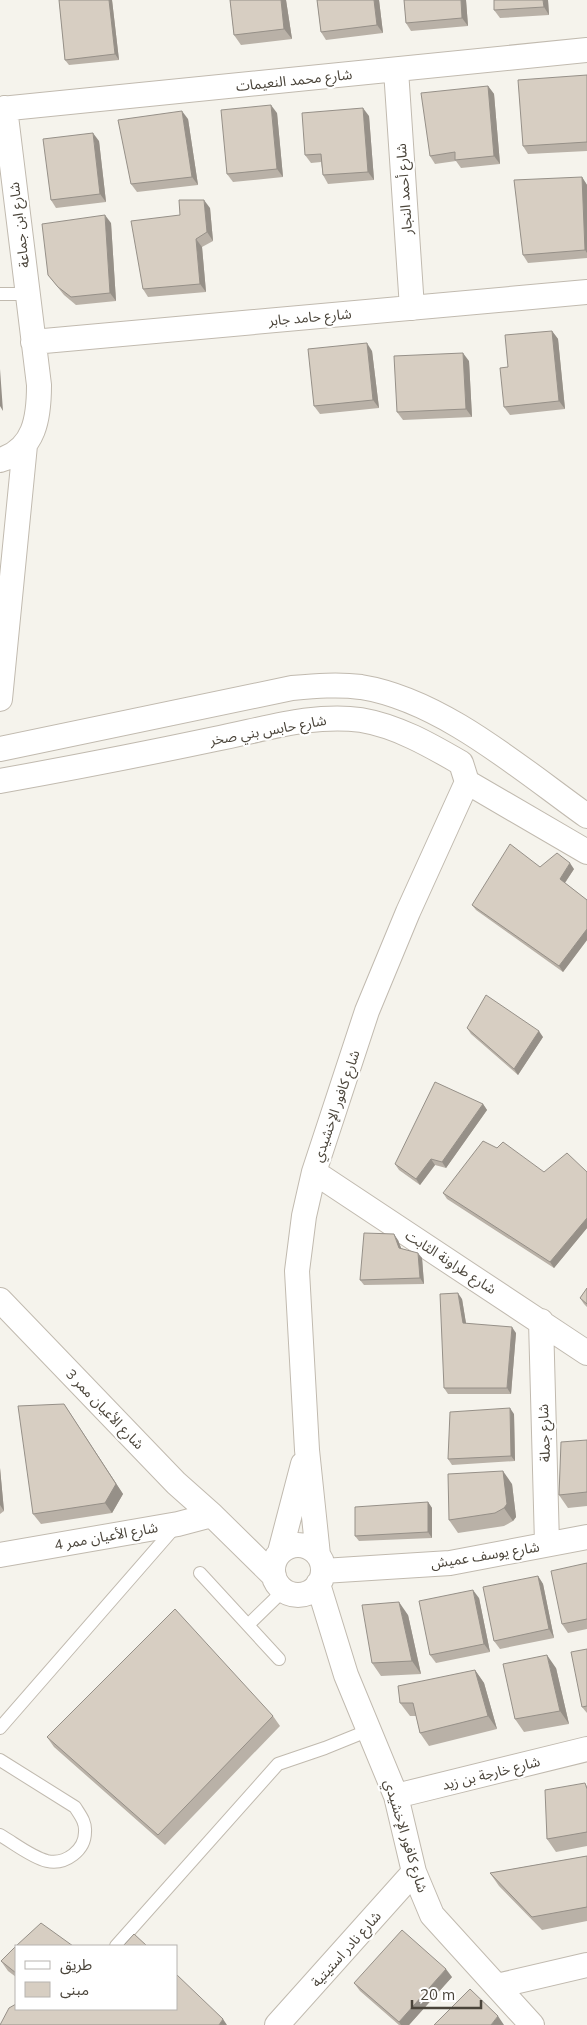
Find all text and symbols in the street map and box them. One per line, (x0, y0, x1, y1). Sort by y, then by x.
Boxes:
street label: شارع محمد النعيمات (235, 65, 353, 97)
street label: شارع أحمد النجار (392, 143, 418, 236)
street label: شارع ابن جماعة (5, 181, 35, 269)
street label: شارع حامد جابر (267, 304, 352, 332)
street label: شارع حابس بني صخر (207, 711, 328, 752)
street label: شارع كافور الإخشيدي (308, 1048, 366, 1165)
street label: شارع طراونة الثابت (401, 1226, 500, 1300)
street label: شارع الأعيان ممر 3 (61, 1365, 148, 1454)
street label: شارع جملة (534, 1403, 556, 1462)
street label: شارع الأعيان ممر 4 (53, 1518, 160, 1556)
street label: شارع يوسف عميش (429, 1538, 541, 1574)
street label: شارع خارجة بن زيد (440, 1752, 542, 1796)
street label: شارع كافور الإخشيدي (378, 1777, 432, 1895)
street label: شارع نادر استيتية (307, 1907, 386, 1992)
legend (15, 1945, 178, 2010)
text: طريق (60, 1955, 92, 1975)
scale bar (412, 1978, 481, 2010)
text: مبنى (60, 1980, 89, 1999)
text: 20 m (420, 1985, 455, 2004)

